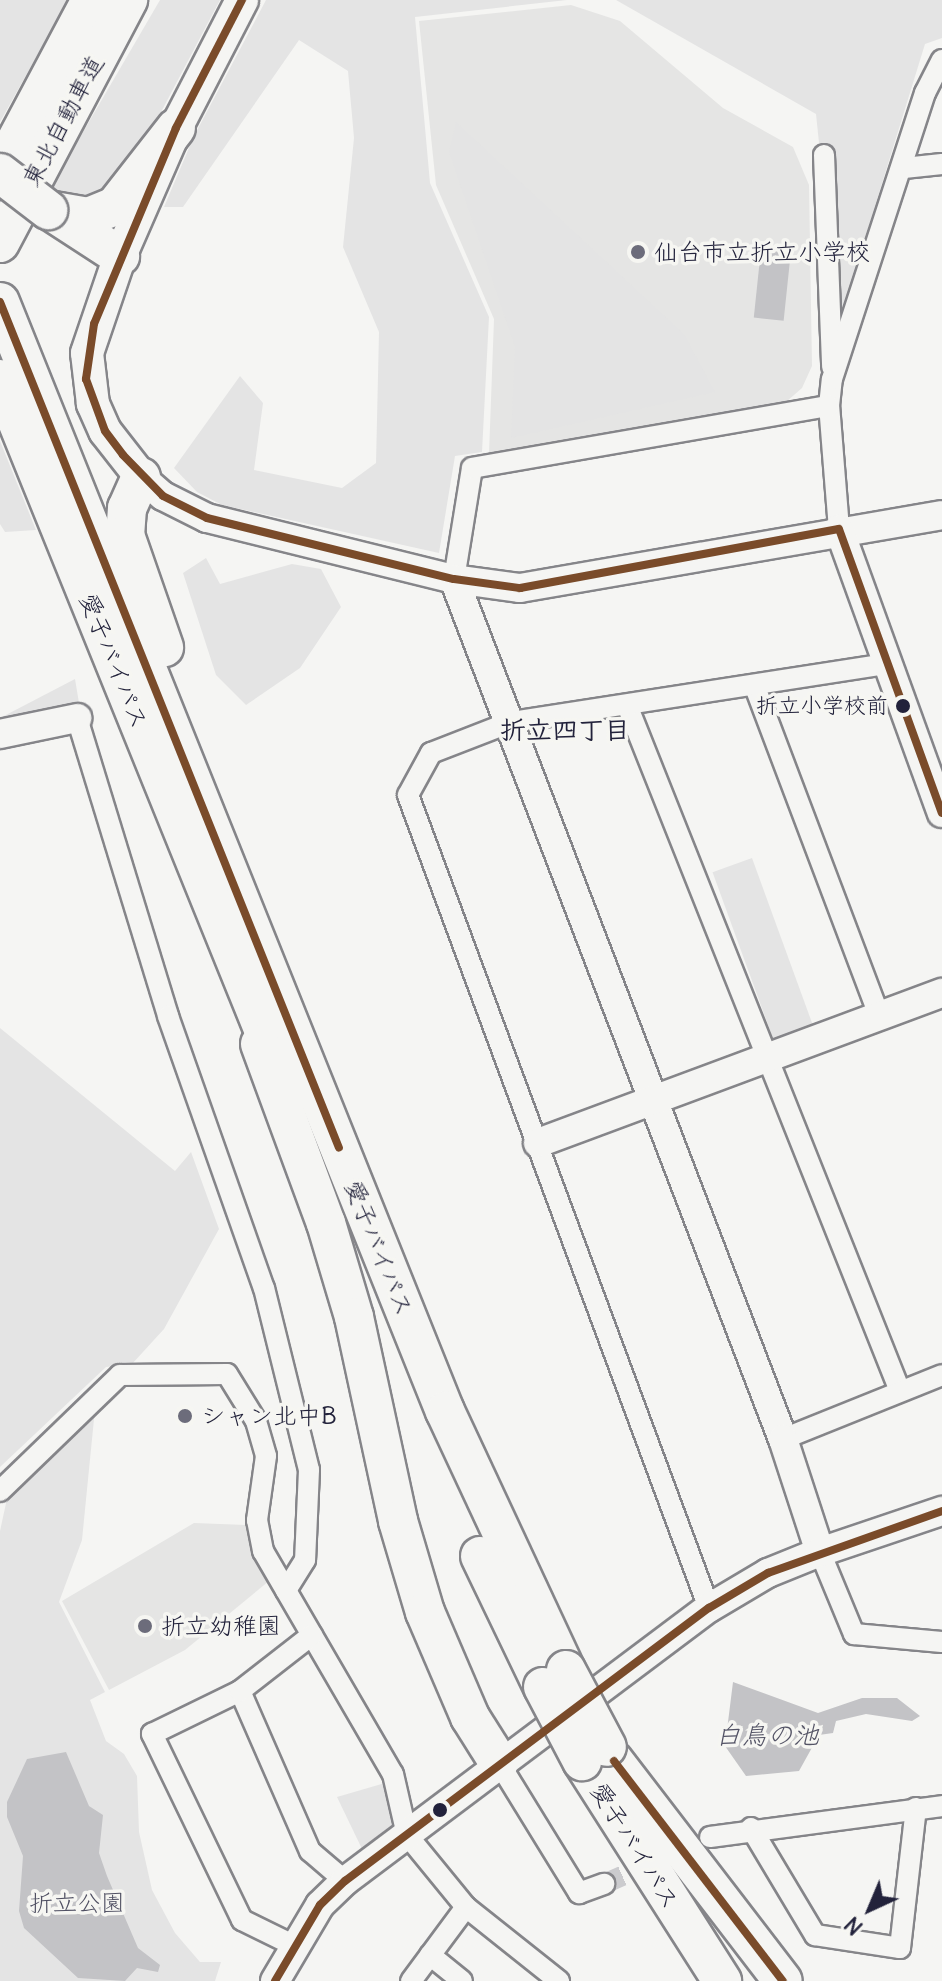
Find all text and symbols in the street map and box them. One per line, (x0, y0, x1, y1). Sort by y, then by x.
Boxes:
street label: 東北自動車道 (16, 51, 110, 191)
place label: 仙台市立折立小学校 (654, 238, 870, 266)
marker: 仙台市立折立小学校 (629, 243, 647, 261)
street label: 愛子バイパス (74, 589, 154, 733)
place label: 折立小学校前 (756, 693, 888, 719)
marker: 折立小学校前 (895, 698, 911, 714)
district label: 折立四丁目 (500, 714, 630, 746)
street label: 愛子バイパス (339, 1176, 419, 1320)
place label: シャン北中B (201, 1402, 337, 1430)
marker: シャン北中B (176, 1407, 194, 1425)
place label: 折立幼稚園 (161, 1612, 281, 1640)
marker: 折立幼稚園 (136, 1617, 154, 1635)
water label: 白鳥の池 (715, 1719, 819, 1751)
street label: 愛子バイパス (585, 1777, 685, 1915)
unlabelled marker (432, 1802, 448, 1818)
north arrow (830, 1869, 910, 1949)
park label: 折立公園 (29, 1889, 125, 1917)
text: N (838, 1911, 869, 1942)

